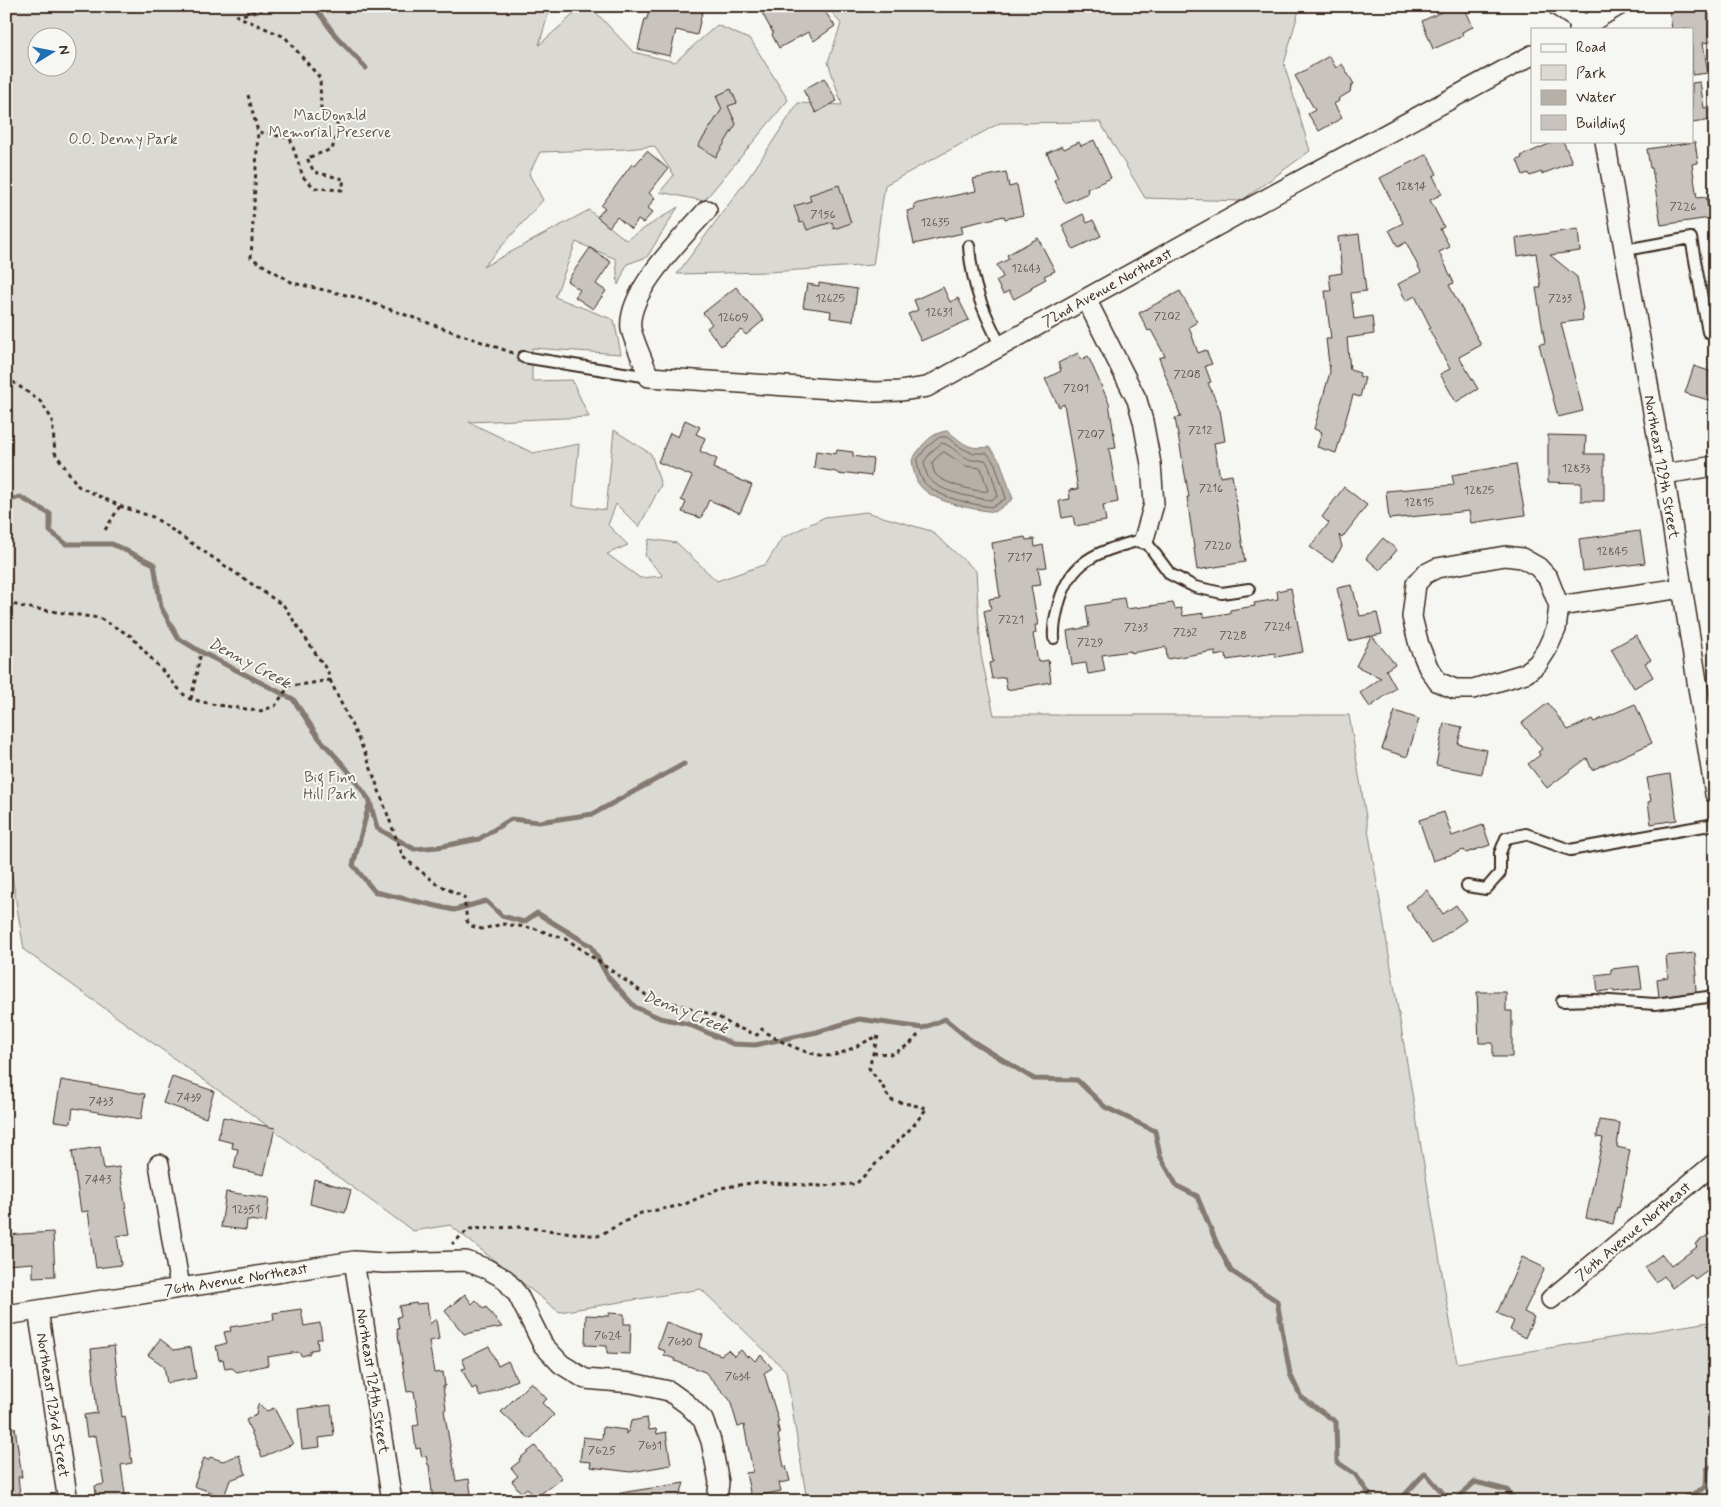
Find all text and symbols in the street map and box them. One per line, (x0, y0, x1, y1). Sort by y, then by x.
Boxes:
north arrow (28, 28, 78, 78)
legend (1531, 28, 1694, 142)
text: Road (1576, 38, 1606, 58)
text: N (54, 44, 73, 56)
text: Park (1576, 64, 1606, 84)
text: Water (1576, 88, 1616, 108)
park label: MacDonald Memorial Preserve (269, 106, 391, 143)
text: Building (1576, 114, 1626, 135)
park label: O.O. Denny Park (68, 130, 178, 150)
house number: 12814 (1396, 179, 1426, 195)
house number: 7226 (1670, 199, 1696, 215)
house number: 7156 (810, 207, 836, 223)
house number: 12635 (920, 215, 950, 231)
street label: 72nd Avenue Northeast (1039, 243, 1177, 332)
house number: 12643 (1011, 261, 1041, 277)
house number: 12625 (815, 291, 845, 307)
house number: 7233 (1548, 291, 1573, 307)
house number: 12631 (925, 305, 953, 321)
house number: 7202 (1154, 309, 1180, 325)
house number: 12609 (717, 310, 749, 326)
house number: 7208 (1173, 367, 1201, 383)
house number: 7201 (1063, 381, 1089, 397)
street label: Northeast 129th Street (1638, 394, 1684, 541)
house number: 7212 (1188, 423, 1212, 439)
house number: 7207 (1077, 427, 1105, 443)
house number: 12833 (1562, 461, 1590, 477)
house number: 7216 (1199, 481, 1223, 497)
house number: 12825 (1464, 483, 1494, 499)
house number: 12815 (1404, 495, 1434, 511)
house number: 7220 (1204, 538, 1232, 554)
house number: 12845 (1596, 544, 1628, 560)
house number: 7217 (1007, 550, 1033, 566)
house number: 7221 (998, 612, 1024, 628)
house number: 7224 (1264, 619, 1292, 635)
house number: 7233 (1124, 620, 1149, 636)
house number: 7232 (1173, 625, 1197, 641)
house number: 7228 (1219, 628, 1247, 644)
water label: Denny Creek (205, 633, 295, 694)
house number: 7229 (1077, 635, 1103, 651)
park label: Big Finn Hill Park (303, 768, 357, 805)
water label: Denny Creek (640, 986, 732, 1039)
house number: 7439 (176, 1090, 202, 1106)
house number: 7433 (89, 1094, 114, 1110)
house number: 7443 (84, 1172, 112, 1188)
street label: 76th Avenue Northeast (1572, 1177, 1696, 1286)
house number: 12351 (232, 1202, 260, 1218)
street label: 76th Avenue Northeast (163, 1259, 310, 1301)
street label: Northeast 124th Street (351, 1307, 393, 1456)
house number: 7624 (594, 1328, 622, 1344)
street label: Northeast 123rd Street (31, 1331, 73, 1479)
house number: 7630 (667, 1334, 693, 1350)
house number: 7634 (725, 1369, 751, 1385)
house number: 7631 (638, 1438, 662, 1454)
house number: 7625 (588, 1443, 616, 1459)

